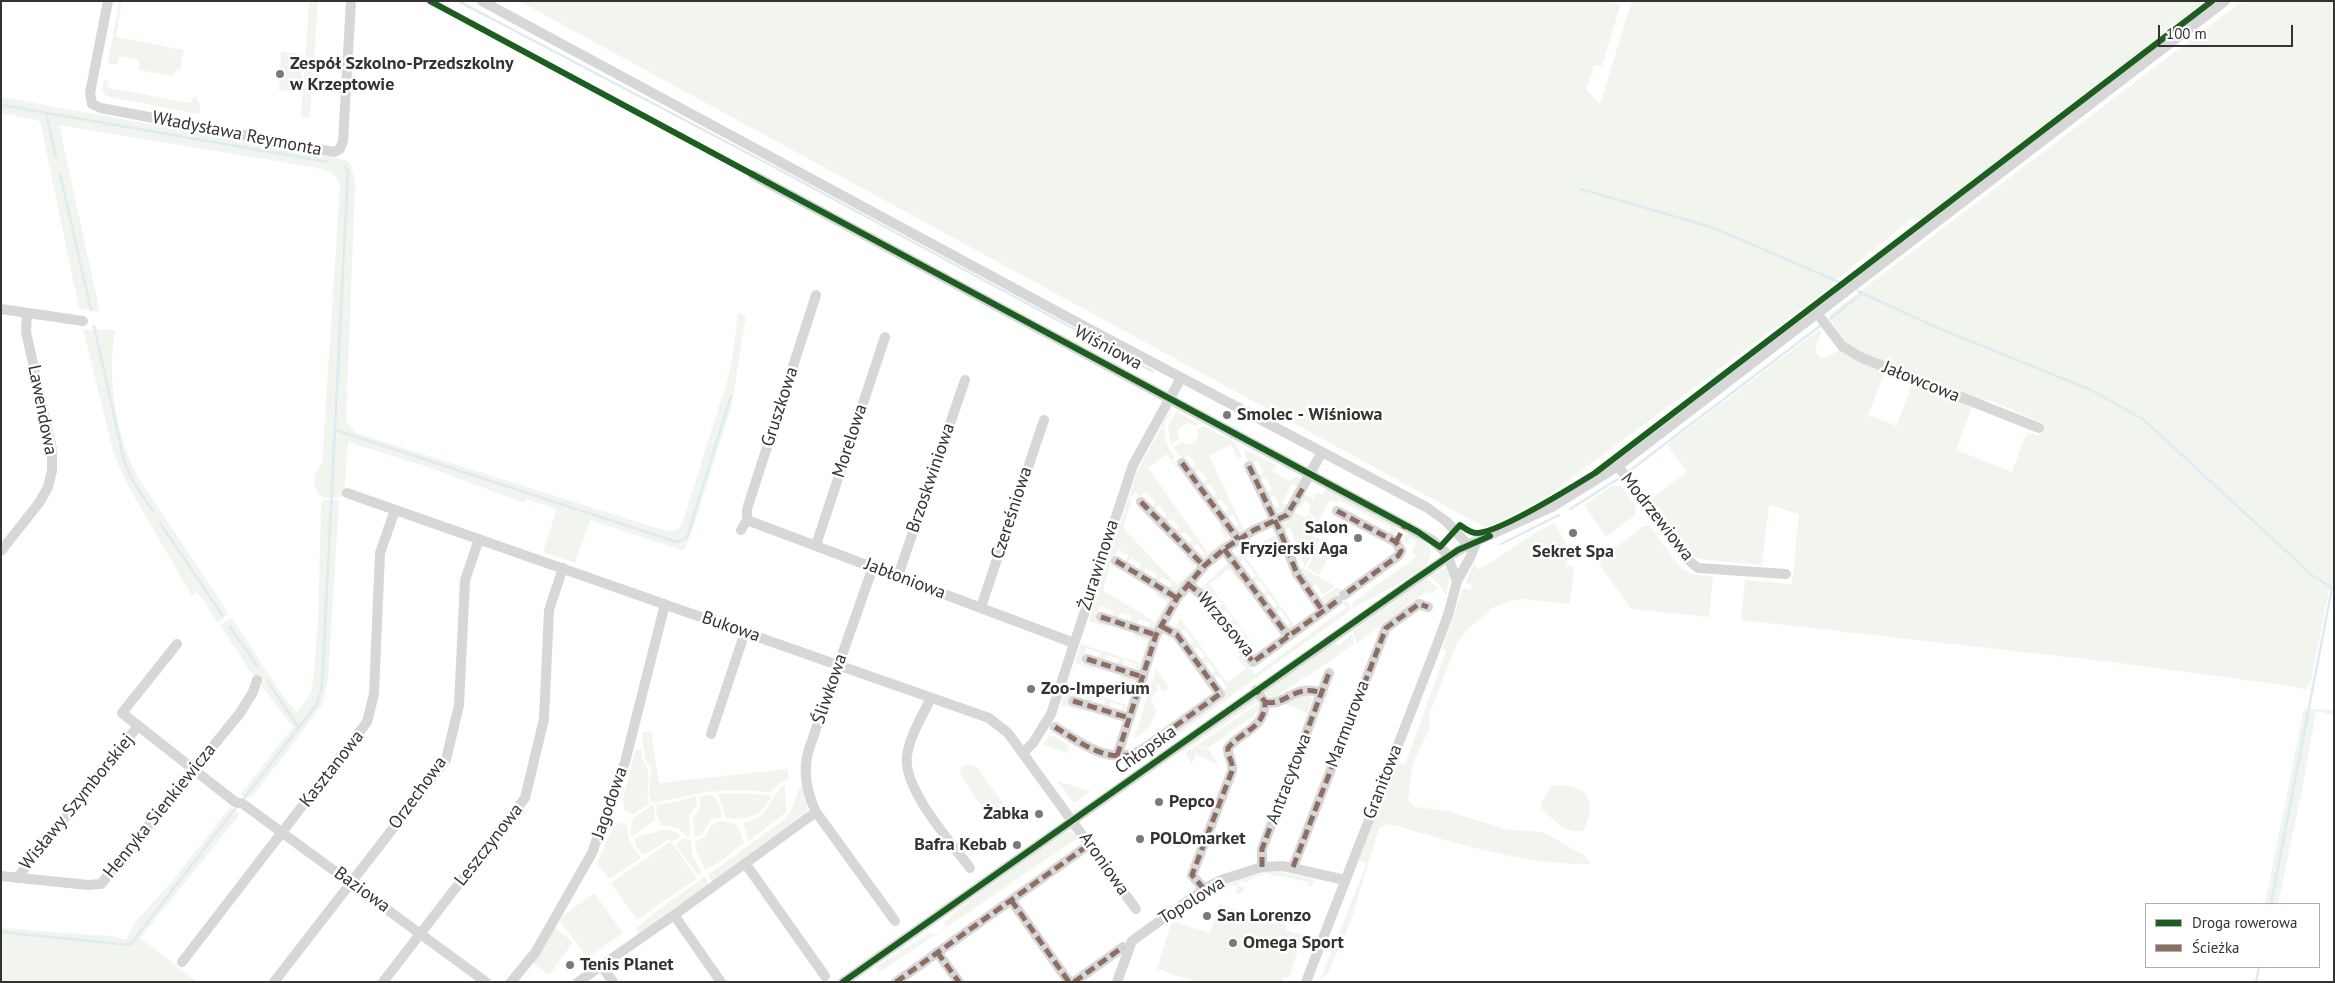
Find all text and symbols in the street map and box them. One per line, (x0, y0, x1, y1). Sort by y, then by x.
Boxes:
scale bar (2160, 15, 2295, 47)
text: 100 m (2166, 24, 2207, 43)
place label: Zespół Szkolno-Przedszkolny w Krzeptowie (290, 53, 514, 96)
marker: Zespół Szkolno-Przedszkolny w Krzeptowie (274, 68, 286, 80)
street label: Władysława Reymonta (151, 107, 323, 161)
street label: Wiśniowa (1070, 321, 1146, 375)
street label: Jałowcowa (1879, 357, 1963, 407)
street label: Lawendowa (23, 363, 61, 457)
street label: Gruszkowa (757, 364, 803, 450)
street label: Morelowa (828, 402, 872, 480)
place label: Smolec - Wiśniowa (1237, 404, 1382, 426)
marker: Smolec - Wiśniowa (1221, 409, 1233, 421)
street label: Brzoskwiniowa (902, 420, 960, 536)
street label: Czereśniowa (987, 464, 1037, 562)
street label: Modrzewiowa (1616, 469, 1698, 565)
street label: Żurawinowa (1074, 517, 1124, 613)
place label: Salon Fryzjerski Aga (1240, 517, 1348, 560)
marker: Sekret Spa (1567, 527, 1579, 539)
marker: Salon Fryzjerski Aga (1352, 532, 1364, 544)
place label: Sekret Spa (1532, 541, 1614, 563)
street label: Jabłoniowa (861, 554, 949, 604)
street label: Wrzosowa (1193, 589, 1259, 661)
street label: Bukowa (699, 607, 763, 647)
street label: Śliwkowa (808, 651, 852, 727)
street label: Marmurowa (1322, 677, 1374, 771)
place label: Zoo-Imperium (1041, 678, 1150, 700)
marker: Zoo-Imperium (1025, 683, 1037, 695)
street label: Chłopska (1111, 721, 1181, 779)
street label: Kasztanowa (295, 726, 369, 812)
street label: Wisławy Szymborskiej (15, 730, 139, 874)
street label: Antracytowa (1262, 731, 1316, 827)
street label: Henryka Sienkiewicza (99, 739, 221, 883)
street label: Granitowa (1359, 742, 1407, 822)
street label: Orzechowa (384, 752, 452, 834)
street label: Jagodowa (588, 764, 632, 842)
place label: Pepco (1169, 791, 1215, 813)
marker: Pepco (1153, 796, 1165, 808)
street label: Leszczynowa (450, 800, 528, 890)
place label: Żabka (983, 803, 1029, 825)
marker: Żabka (1033, 808, 1045, 820)
street label: Aroniowa (1074, 828, 1134, 900)
place label: POLOmarket (1150, 828, 1246, 850)
marker: POLOmarket (1134, 833, 1146, 845)
place label: Bafra Kebab (914, 834, 1007, 856)
marker: Bafra Kebab (1011, 839, 1023, 851)
street label: Baziowa (330, 862, 394, 918)
street label: Topolowa (1155, 872, 1229, 930)
legend (2145, 903, 2320, 968)
place label: San Lorenzo (1217, 905, 1311, 927)
marker: San Lorenzo (1201, 910, 1213, 922)
text: Droga rowerowa (2192, 913, 2297, 932)
place label: Omega Sport (1243, 932, 1344, 954)
marker: Omega Sport (1227, 937, 1239, 949)
text: Ścieżka (2192, 938, 2240, 957)
place label: Tenis Planet (580, 954, 674, 976)
marker: Tenis Planet (564, 959, 576, 971)

